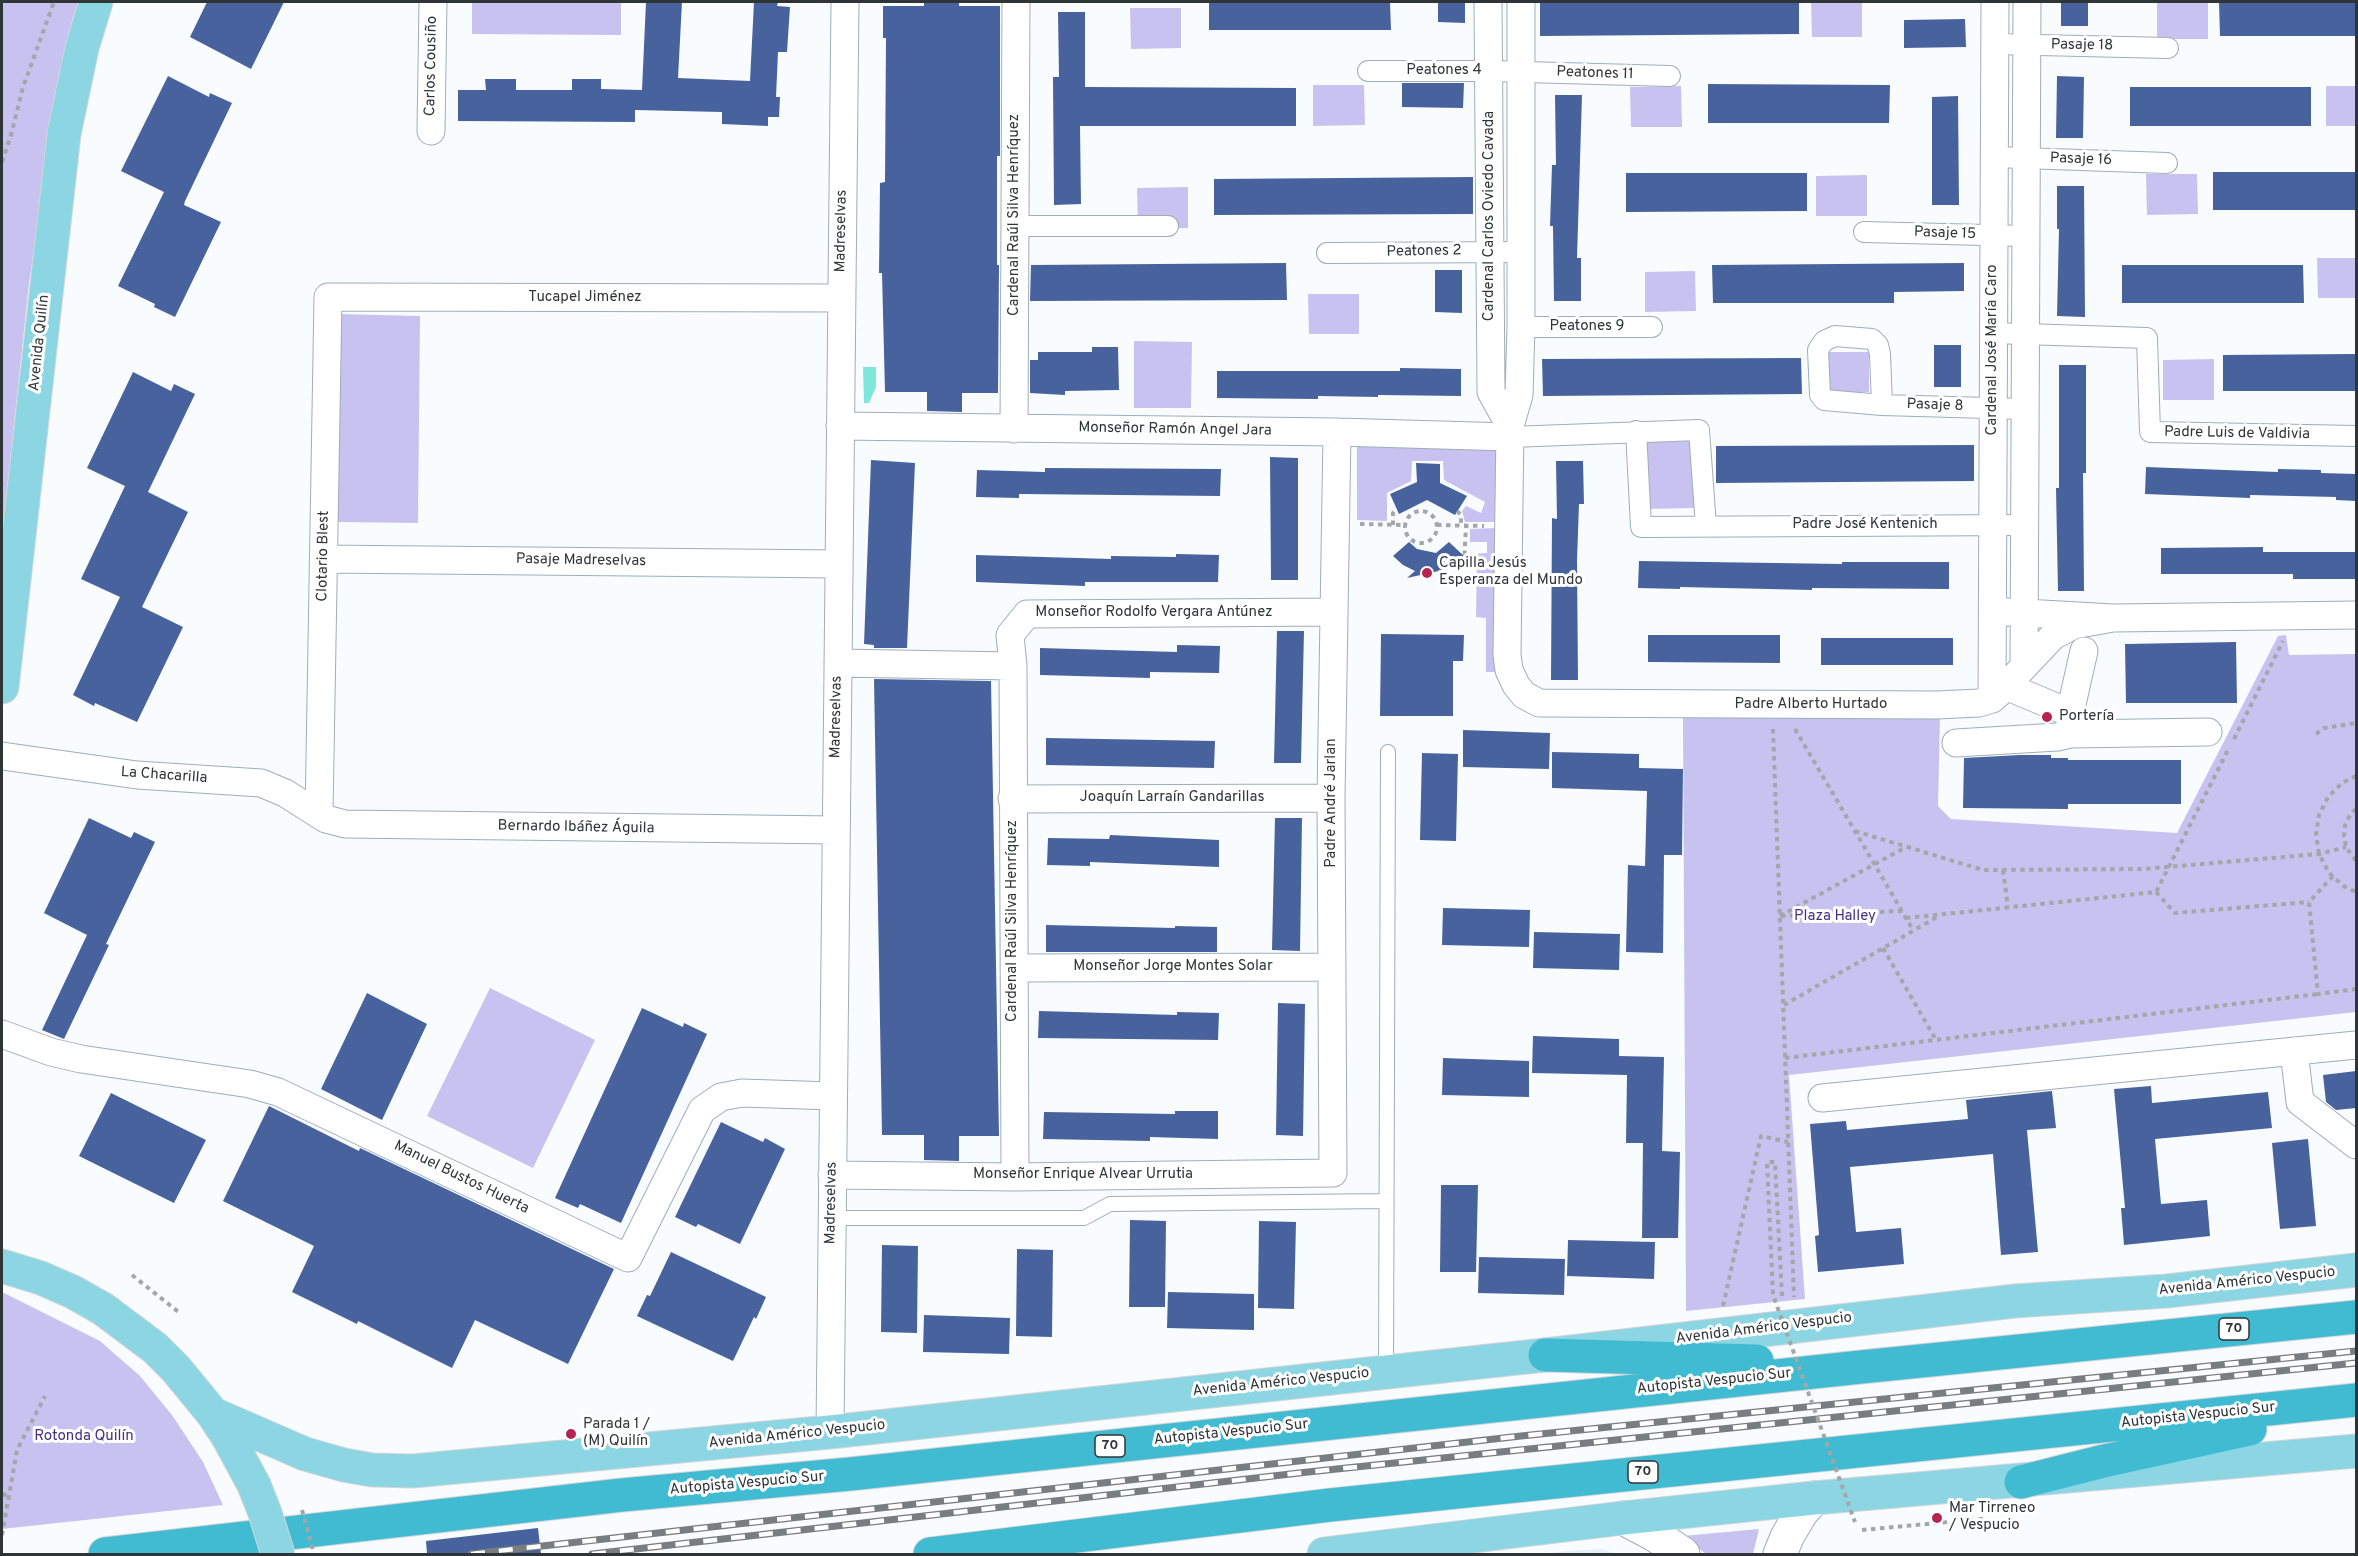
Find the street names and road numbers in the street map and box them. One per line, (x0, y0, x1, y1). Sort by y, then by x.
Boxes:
street label: Carlos Cousiño (422, 16, 442, 116)
street label: Pasaje 18 (2051, 36, 2113, 56)
street label: Peatones 4 (1406, 62, 1482, 80)
street label: Peatones 11 (1556, 64, 1634, 84)
street label: Cardenal Carlos Oviedo Cavada (1481, 111, 1499, 321)
street label: Cardenal Raúl Silva Henríquez (1006, 114, 1024, 316)
street label: Pasaje 16 (2050, 150, 2112, 170)
street label: Madreselvas (832, 189, 852, 273)
street label: Pasaje 15 (1913, 224, 1977, 244)
street label: Peatones 2 (1386, 242, 1462, 262)
street label: Cardenal José María Caro (1984, 264, 2002, 436)
street label: Tucapel Jiménez (528, 289, 642, 307)
street label: Avenida Quilín (26, 294, 54, 392)
street label: Peatones 9 (1549, 318, 1625, 336)
street label: Pasaje 8 (1906, 396, 1964, 416)
street label: Monseñor Ramón Angel Jara (1078, 419, 1272, 441)
street label: Padre Luis de Valdivia (2164, 424, 2310, 444)
street label: Clotario Blest (314, 510, 334, 602)
street label: Padre José Kentenich (1792, 516, 1938, 534)
street label: Pasaje Madreselvas (516, 551, 646, 571)
street label: Monseñor Rodolfo Vergara Antúnez (1035, 604, 1273, 622)
street label: Madreselvas (827, 675, 847, 759)
street label: Padre Alberto Hurtado (1735, 696, 1887, 714)
street label: Padre André Jarlan (1323, 738, 1341, 868)
street label: La Chacarilla (120, 764, 208, 788)
street label: Joaquín Larraín Gandarillas (1080, 789, 1264, 807)
street label: Bernardo Ibáñez Águila (497, 818, 655, 838)
street label: Cardenal Raúl Silva Henríquez (1004, 820, 1022, 1022)
street label: Monseñor Jorge Montes Solar (1073, 958, 1273, 976)
street label: Manuel Bustos Huerta (391, 1137, 531, 1219)
street label: Madreselvas (822, 1161, 842, 1245)
street label: Monseñor Enrique Alvear Urrutia (973, 1166, 1193, 1184)
street label: Avenida Américo Vespucio (2158, 1264, 2336, 1300)
street label: Avenida Américo Vespucio (1675, 1309, 1853, 1349)
road number: 70 (2219, 1318, 2249, 1340)
street label: Avenida Américo Vespucio (1192, 1365, 1370, 1401)
street label: Autopista Vespucio Sur (1636, 1365, 1792, 1399)
street label: Autopista Vespucio Sur (2120, 1399, 2276, 1433)
street label: Autopista Vespucio Sur (1153, 1416, 1309, 1450)
street label: Avenida Américo Vespucio (708, 1417, 886, 1453)
road number: 70 (1095, 1435, 1125, 1457)
road number: 70 (1628, 1461, 1658, 1483)
street label: Autopista Vespucio Sur (669, 1468, 825, 1500)

